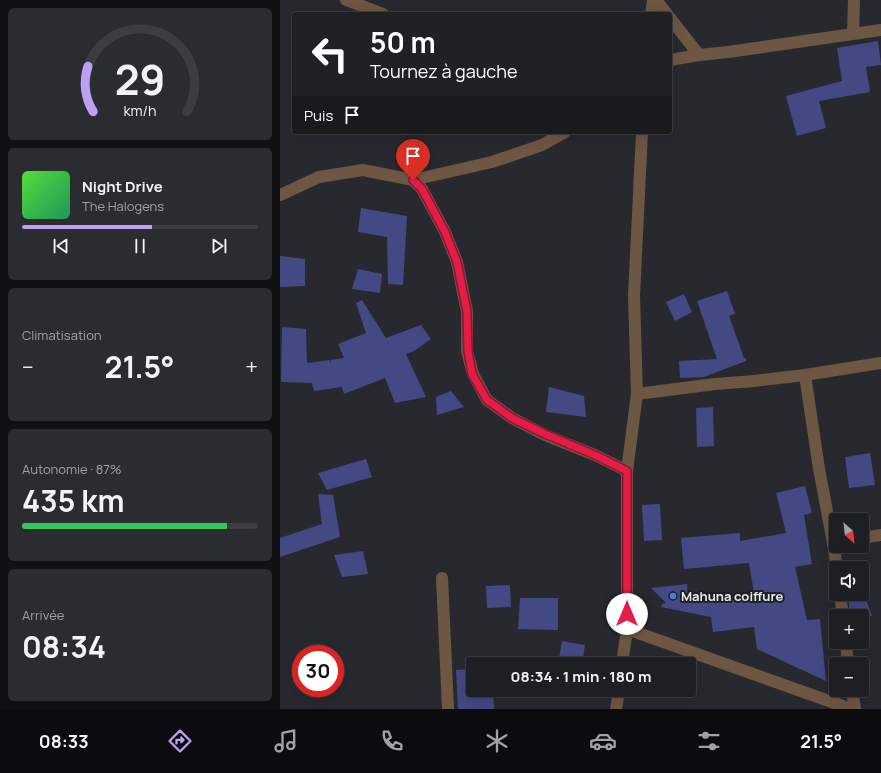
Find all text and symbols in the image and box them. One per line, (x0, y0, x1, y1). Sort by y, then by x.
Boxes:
text: 50 m (370, 23, 436, 61)
icon: left (304, 28, 356, 80)
text: 29 (115, 51, 165, 107)
text: Tournez à gauche (370, 59, 518, 83)
text: km/h (123, 101, 157, 120)
icon: arrive (341, 104, 363, 126)
text: Puis (304, 105, 333, 126)
pin (396, 139, 430, 180)
icon: arrive (402, 145, 424, 167)
text: Night Drive (82, 176, 163, 197)
text: The Halogens (82, 197, 164, 215)
icon: previous (50, 235, 72, 257)
icon: pause (129, 235, 151, 257)
icon: next (208, 235, 230, 257)
text: Climatisation (22, 326, 102, 344)
text: 21.5° (105, 346, 175, 387)
text: − (22, 352, 34, 382)
text: + (245, 352, 258, 382)
text: Autonomie · 87% (22, 460, 122, 478)
text: 435 km (22, 480, 124, 521)
north arrow (829, 513, 869, 553)
map controls (829, 513, 869, 697)
button: sound (829, 561, 869, 601)
place label: Mahuna coiffure (681, 587, 784, 605)
marker: Mahuna coiffure (668, 591, 678, 601)
position arrow (606, 593, 648, 635)
text: Arrivée (22, 606, 64, 624)
button: + (829, 609, 869, 649)
text: 08:34 (22, 626, 106, 667)
speed limit sign: 30 (292, 645, 344, 697)
button: − (829, 657, 869, 697)
text: 08:34 · 1 min · 180 m (511, 666, 651, 687)
icon: directions (166, 727, 194, 755)
icon: music (272, 727, 300, 755)
icon: phone (378, 727, 406, 755)
icon: climate (483, 727, 511, 755)
icon: car (589, 727, 617, 755)
icon: filters (695, 727, 723, 755)
text: 08:33 (39, 729, 89, 753)
text: 21.5° (800, 729, 842, 753)

